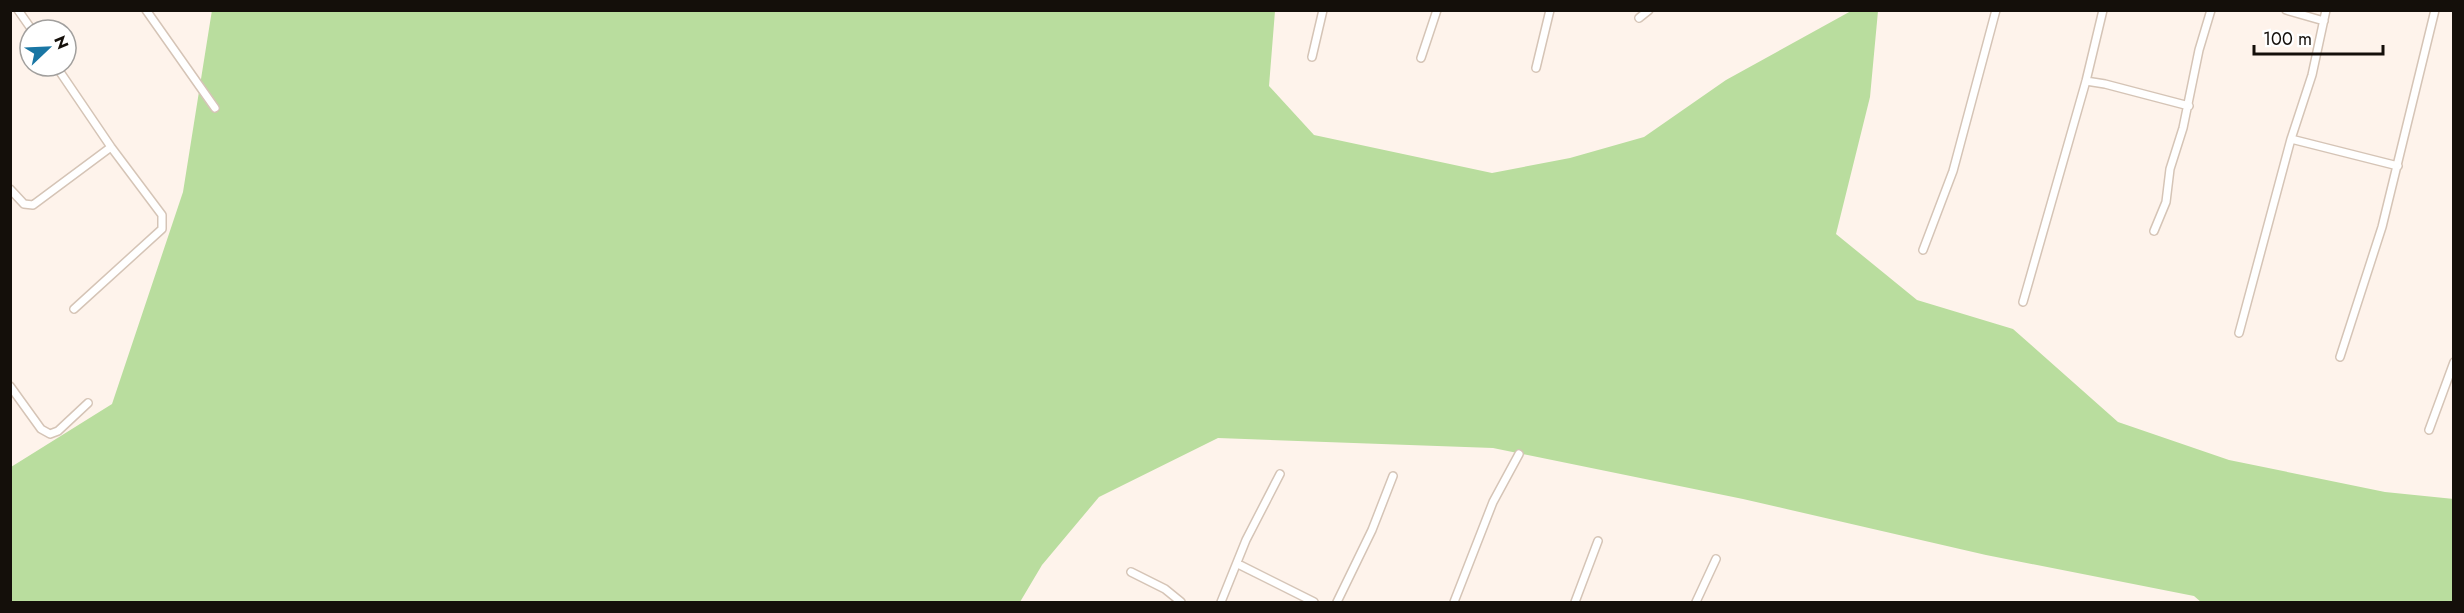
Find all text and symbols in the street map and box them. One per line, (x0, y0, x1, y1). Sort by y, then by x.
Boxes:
north arrow (18, 18, 78, 78)
scale bar (2254, 18, 2383, 56)
text: 100 m (2263, 26, 2312, 52)
text: N (48, 32, 74, 53)

